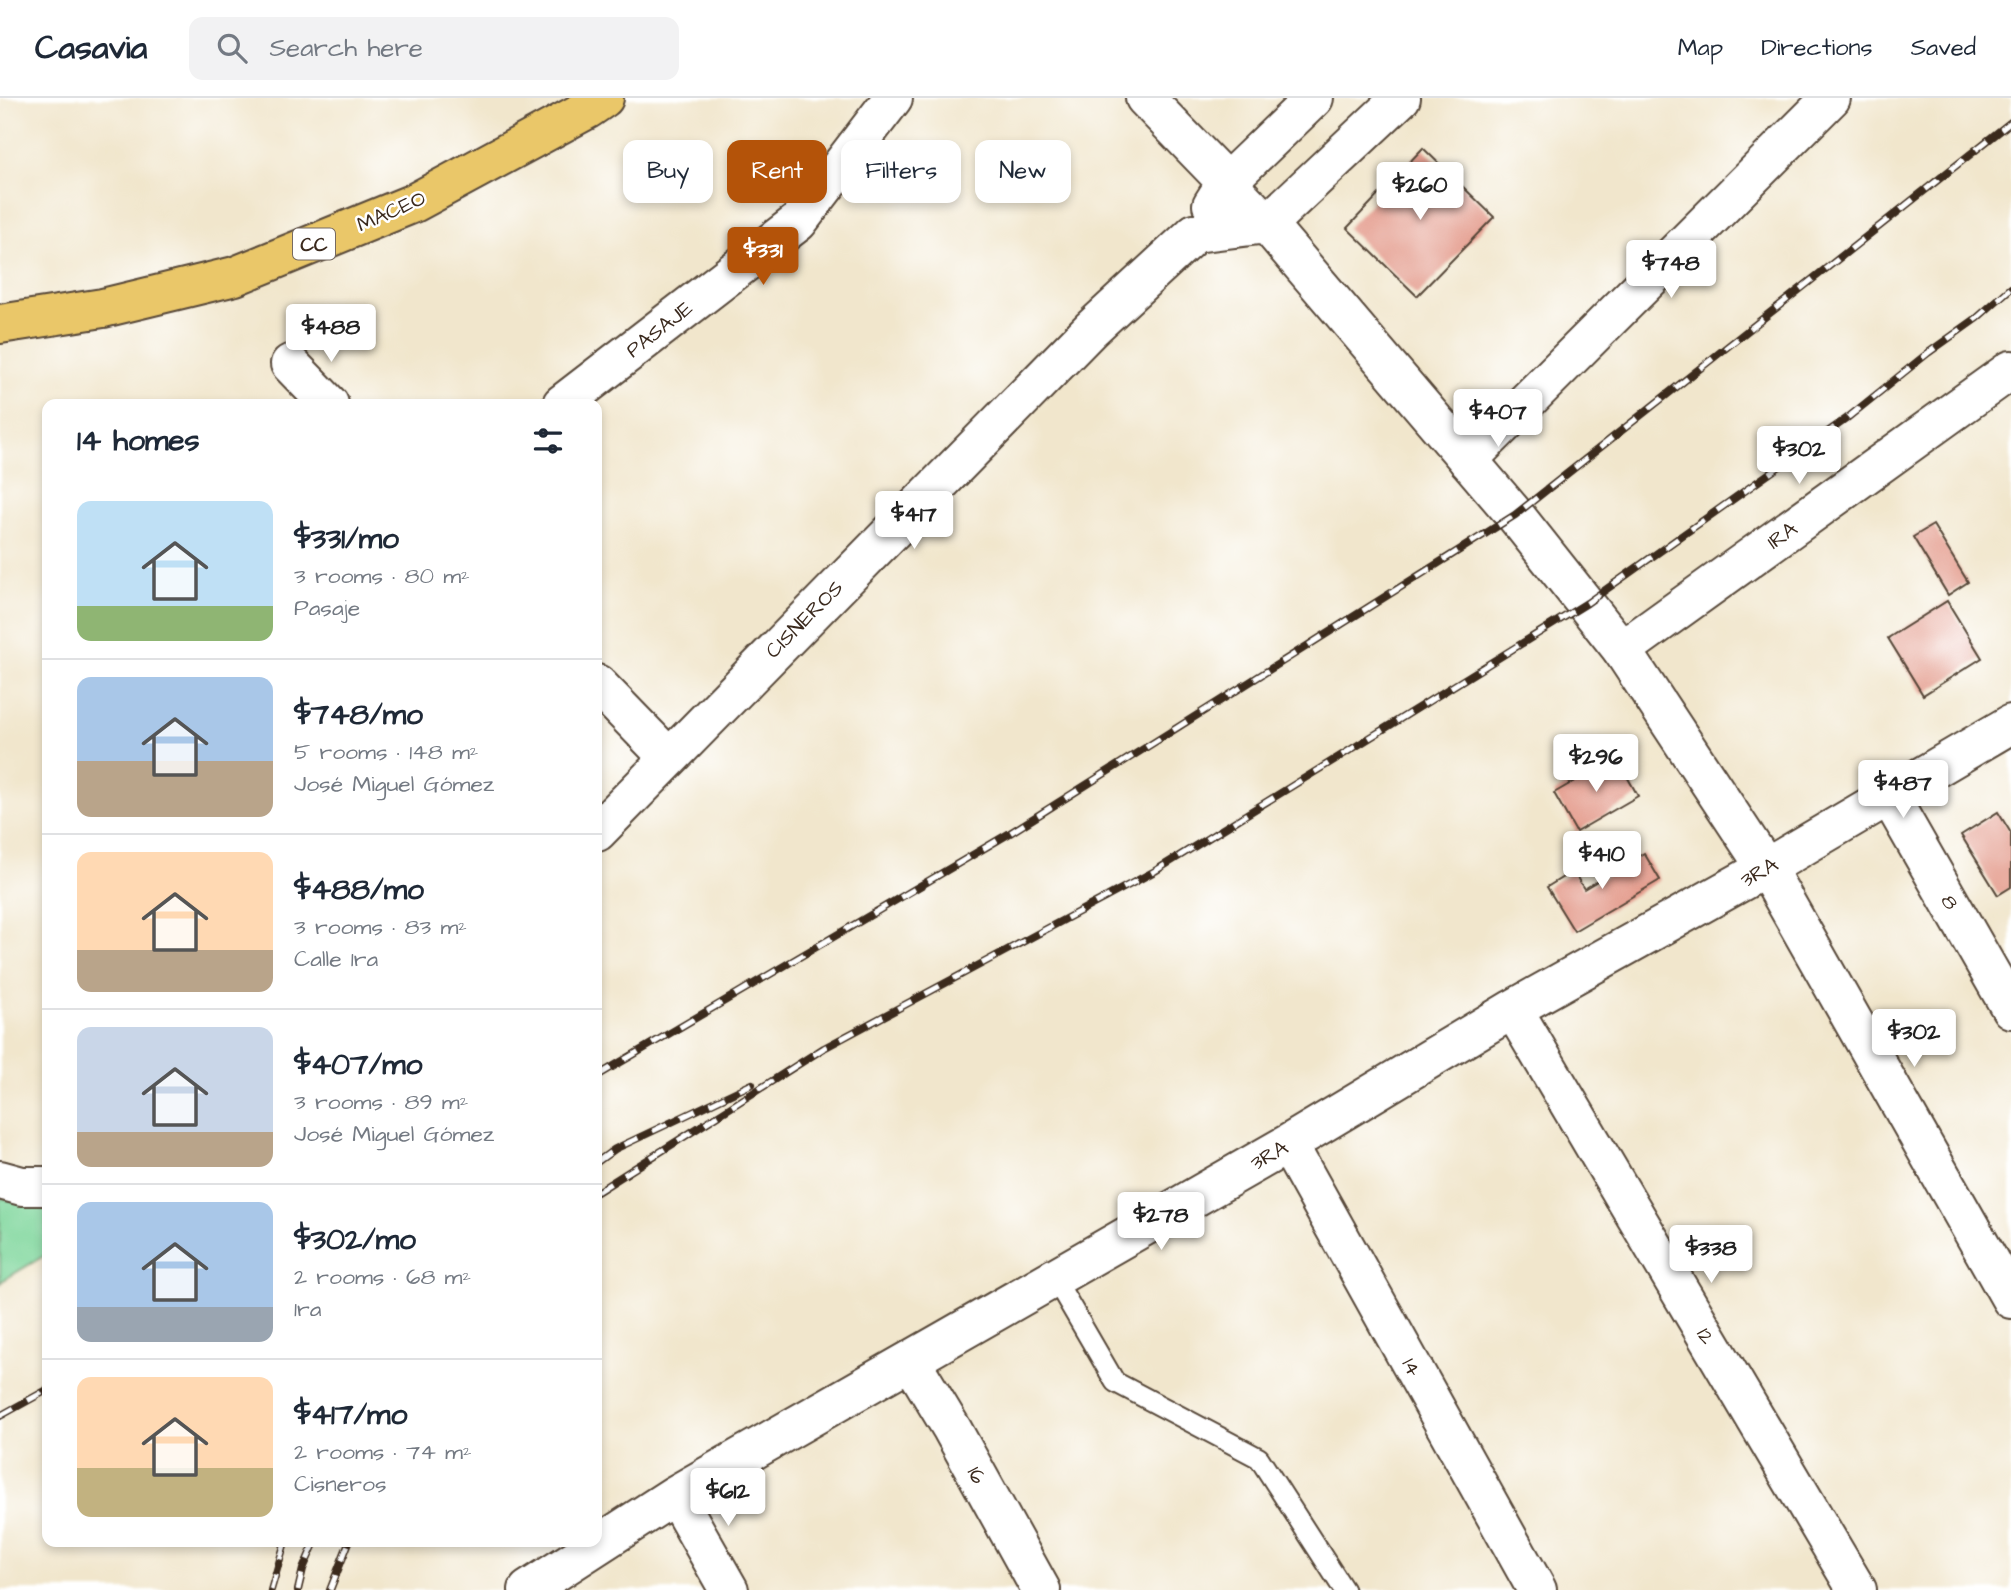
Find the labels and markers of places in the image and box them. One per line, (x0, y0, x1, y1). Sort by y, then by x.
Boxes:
pin: $260 (1379, 162, 1461, 222)
pin: $331 (722, 228, 804, 287)
pin: $748 (1630, 240, 1712, 300)
pin: $488 (290, 304, 372, 364)
pin: $407 (1457, 390, 1539, 449)
pin: $302 (1758, 426, 1840, 486)
pin: $417 (873, 491, 955, 551)
pin: $296 (1555, 734, 1637, 794)
pin: $487 (1862, 760, 1944, 820)
pin: $410 (1561, 832, 1643, 891)
pin: $302 (1873, 1010, 1955, 1069)
pin: $278 (1120, 1192, 1202, 1252)
pin: $338 (1670, 1226, 1752, 1285)
pin: $612 (687, 1468, 769, 1528)

